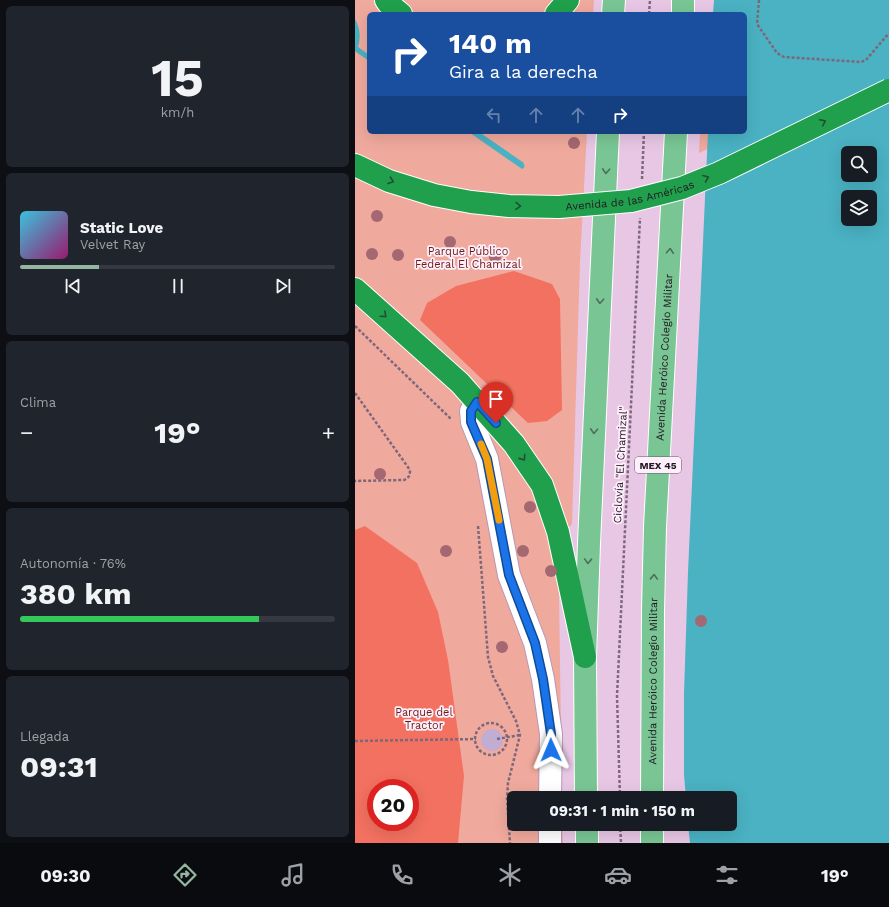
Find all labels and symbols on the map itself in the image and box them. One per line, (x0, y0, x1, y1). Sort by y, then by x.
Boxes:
one-way arrow (819, 119, 827, 127)
one-way arrow (601, 168, 610, 174)
one-way arrow (703, 175, 710, 183)
one-way arrow (387, 177, 394, 185)
street label: Avenida de las Américas (565, 178, 696, 213)
one-way arrow (515, 202, 521, 210)
park label: Parque Público Federal El Chamizal (415, 245, 522, 271)
one-way arrow (666, 248, 674, 254)
street label: Avenida Heróico Colegio Militar (654, 273, 675, 441)
one-way arrow (595, 298, 604, 304)
one-way arrow (379, 310, 387, 317)
pin (479, 382, 513, 423)
street label: Ciclovía "El Chamizal" (611, 406, 630, 524)
one-way arrow (589, 428, 598, 434)
one-way arrow (518, 453, 525, 460)
road number: MEX 45 (635, 457, 681, 473)
one-way arrow (584, 558, 592, 564)
one-way arrow (649, 574, 658, 580)
street label: Avenida Heróico Colegio Militar (646, 597, 660, 765)
park label: Parque del Tractor (395, 706, 453, 732)
position arrow (530, 729, 572, 771)
speed limit sign: 20 (367, 779, 419, 831)

